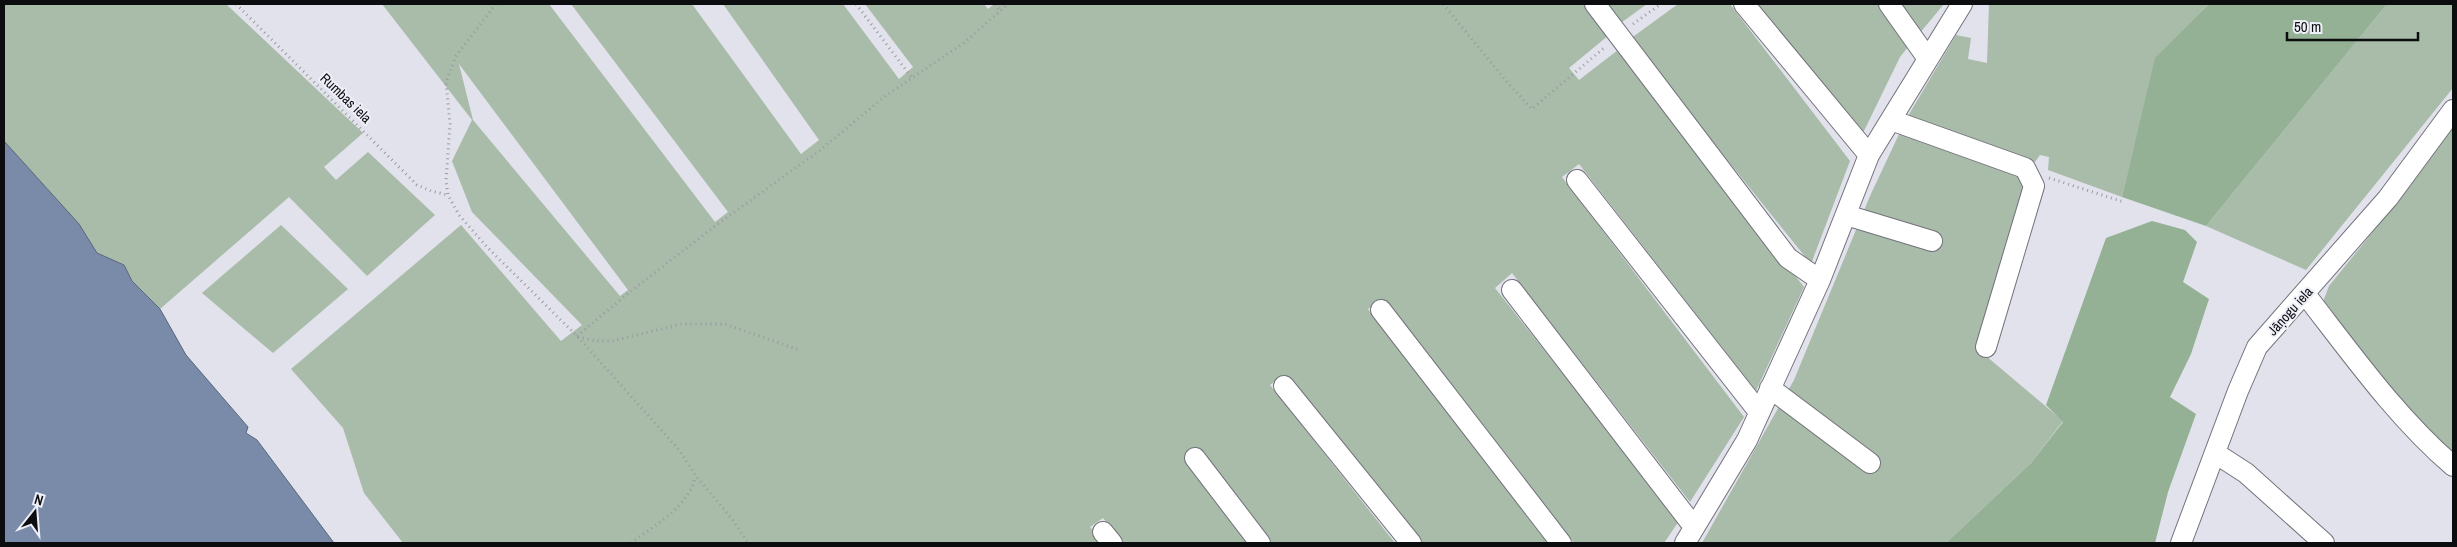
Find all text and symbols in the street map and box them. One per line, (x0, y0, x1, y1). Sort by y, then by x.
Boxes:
scale bar (2287, 10, 2418, 42)
text: 50 m (2294, 16, 2321, 37)
street label: Rumbas iela (317, 69, 376, 127)
street label: Jāņogu iela (2263, 282, 2317, 339)
north arrow (10, 487, 60, 537)
text: N (32, 490, 45, 509)

